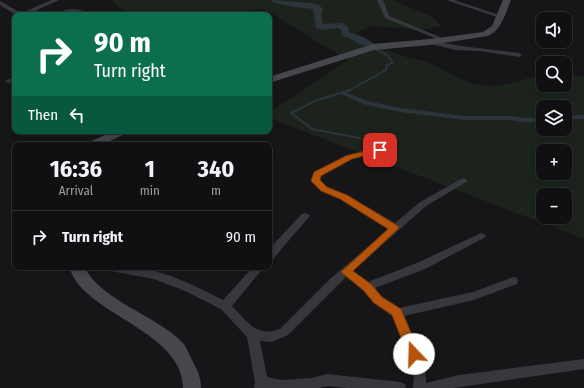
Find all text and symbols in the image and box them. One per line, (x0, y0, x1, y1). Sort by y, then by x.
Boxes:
map controls (536, 12, 572, 224)
button: sound (536, 12, 572, 48)
text: 90 m (94, 26, 151, 59)
icon: right (28, 28, 80, 80)
button: search (536, 56, 572, 92)
text: Turn right (94, 60, 166, 82)
button: layers (536, 100, 572, 136)
icon: left (66, 104, 88, 126)
text: Then (28, 106, 58, 124)
pin (363, 133, 397, 167)
icon: arrive (369, 139, 391, 161)
button: + (536, 144, 572, 180)
text: 16:36 (50, 155, 102, 183)
text: 1 (145, 155, 155, 183)
text: 340 (198, 155, 234, 183)
text: Arrival (59, 183, 93, 198)
text: min (140, 183, 160, 198)
text: m (211, 183, 221, 198)
button: − (536, 188, 572, 224)
icon: right (28, 226, 50, 248)
text: Turn right (62, 228, 123, 246)
text: 90 m (226, 228, 256, 246)
position arrow (393, 333, 435, 375)

